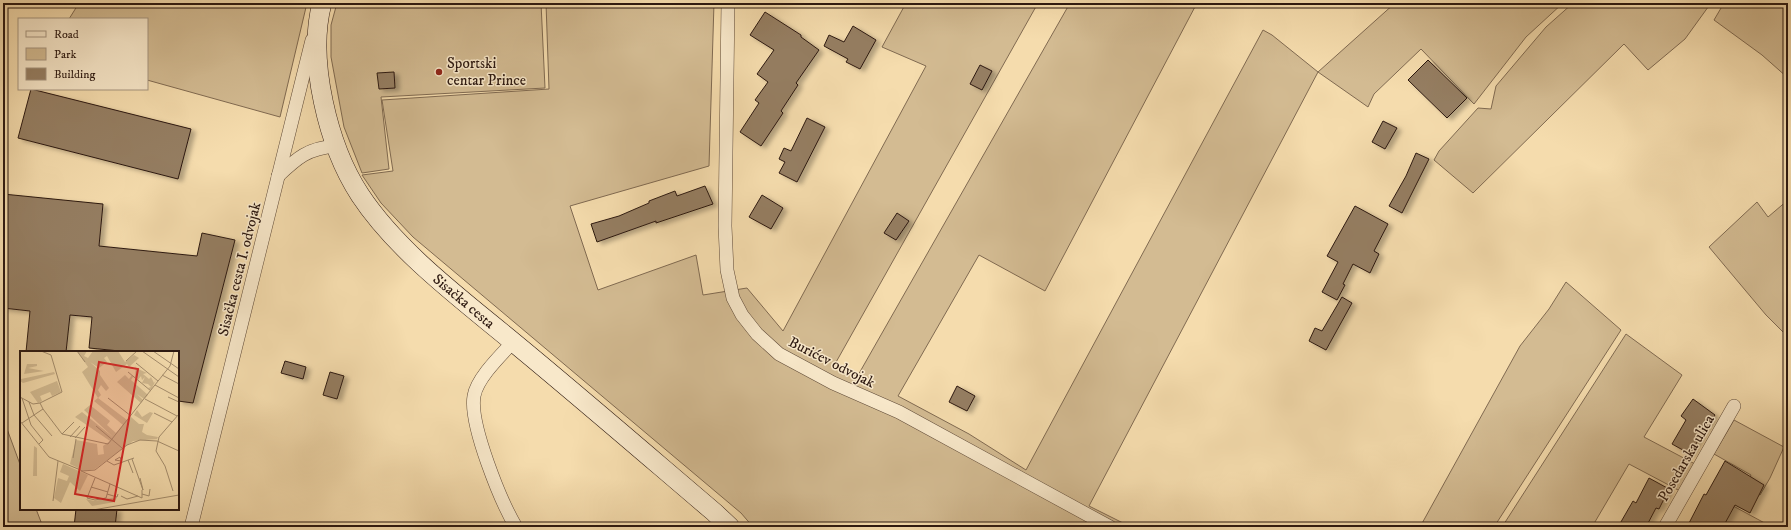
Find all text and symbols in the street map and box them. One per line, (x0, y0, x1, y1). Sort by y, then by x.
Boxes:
legend (18, 18, 148, 90)
text: Road (54, 27, 79, 42)
text: Park (54, 47, 76, 62)
place label: Sportski centar Prince (447, 54, 526, 90)
text: Building (54, 67, 95, 82)
marker: Sportski centar Prince (434, 67, 444, 77)
street label: Sisačka cesta I. odvojak (214, 200, 265, 338)
street label: Sisačka cesta (429, 270, 499, 333)
street label: Burićev odvojak (785, 332, 879, 393)
inset map (20, 351, 179, 510)
street label: Posedarska ulica (1654, 411, 1719, 505)

